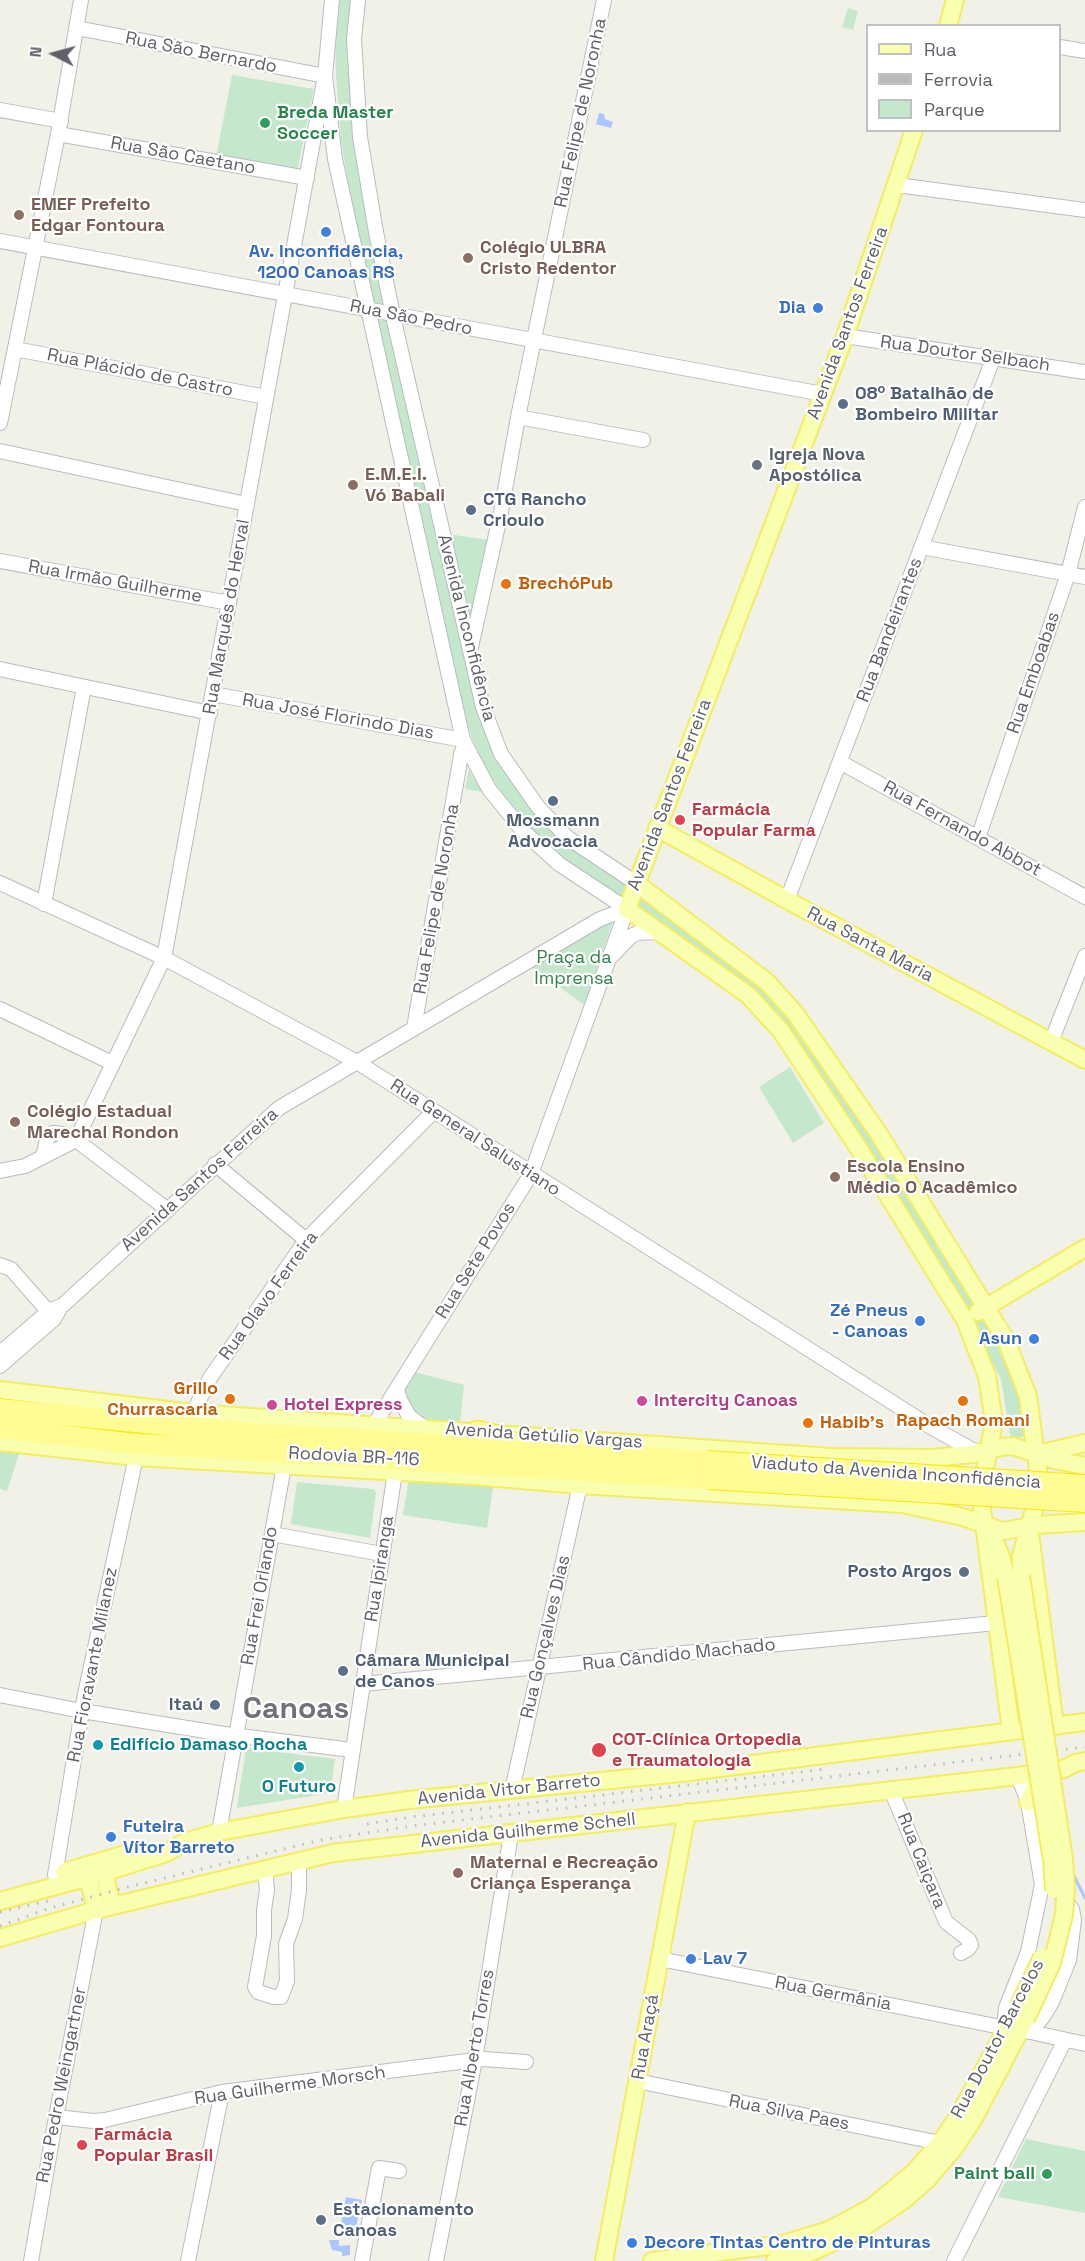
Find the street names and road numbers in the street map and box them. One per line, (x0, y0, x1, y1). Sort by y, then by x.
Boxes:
street label: Rua Felipe de Noronha (550, 16, 612, 210)
street label: Rua São Bernardo (123, 28, 279, 78)
street label: Rua São Caetano (109, 133, 257, 179)
street label: Avenida Santos Ferreira (803, 224, 893, 422)
street label: Rua São Pedro (348, 296, 474, 340)
street label: Rua Doutor Selbach (879, 331, 1051, 377)
street label: Rua Plácido de Castro (45, 344, 235, 402)
street label: Rua Marquês do Herval (199, 518, 255, 716)
street label: Avenida Inconfidência (432, 532, 500, 724)
street label: Rua Bandeirantes (853, 555, 927, 705)
street label: Rua Irmão Guilherme (26, 556, 204, 608)
street label: Rua Emboabas (1003, 609, 1065, 737)
street label: Rua José Florindo Dias (240, 689, 436, 745)
street label: Avenida Santos Ferreira (623, 696, 717, 894)
street label: Rua Fernando Abbot (879, 776, 1045, 882)
street label: Rua Felipe de Noronha (410, 802, 464, 996)
street label: Rua Santa Maria (803, 903, 937, 987)
street label: Rua General Salustiano (386, 1075, 564, 1201)
street label: Avenida Santos Ferreira (117, 1104, 283, 1256)
street label: Rua Sete Povos (432, 1199, 520, 1323)
street label: Rua Olavo Ferreira (215, 1227, 323, 1365)
street label: Avenida Getúlio Vargas (445, 1418, 643, 1454)
street label: Rodovia BR-116 (288, 1443, 420, 1471)
street label: Viaduto da Avenida Inconfidência (750, 1452, 1042, 1494)
street label: Rua Ipiranga (361, 1514, 399, 1624)
street label: Rua Frei Orlando (237, 1525, 283, 1667)
street label: Rua Gonçalves Dias (517, 1553, 575, 1721)
street label: Rua Fioravante Milanez (63, 1566, 123, 1764)
street label: Rua Cândido Machado (581, 1634, 777, 1676)
street label: Avenida Vitor Barreto (416, 1770, 602, 1810)
street label: Avenida Guilherme Schell (419, 1809, 637, 1853)
street label: Rua Caiçara (892, 1810, 950, 1912)
street label: Rua Doutor Barcelos (947, 1956, 1049, 2122)
street label: Rua Alberto Torres (451, 1968, 499, 2128)
street label: Rua Germânia (773, 1972, 893, 2016)
street label: Rua Pedro Weingartner (32, 1985, 92, 2185)
street label: Rua Araçá (628, 1993, 664, 2081)
street label: Rua Guilherme Morsch (193, 2062, 387, 2110)
street label: Rua Silva Paes (727, 2091, 851, 2135)

